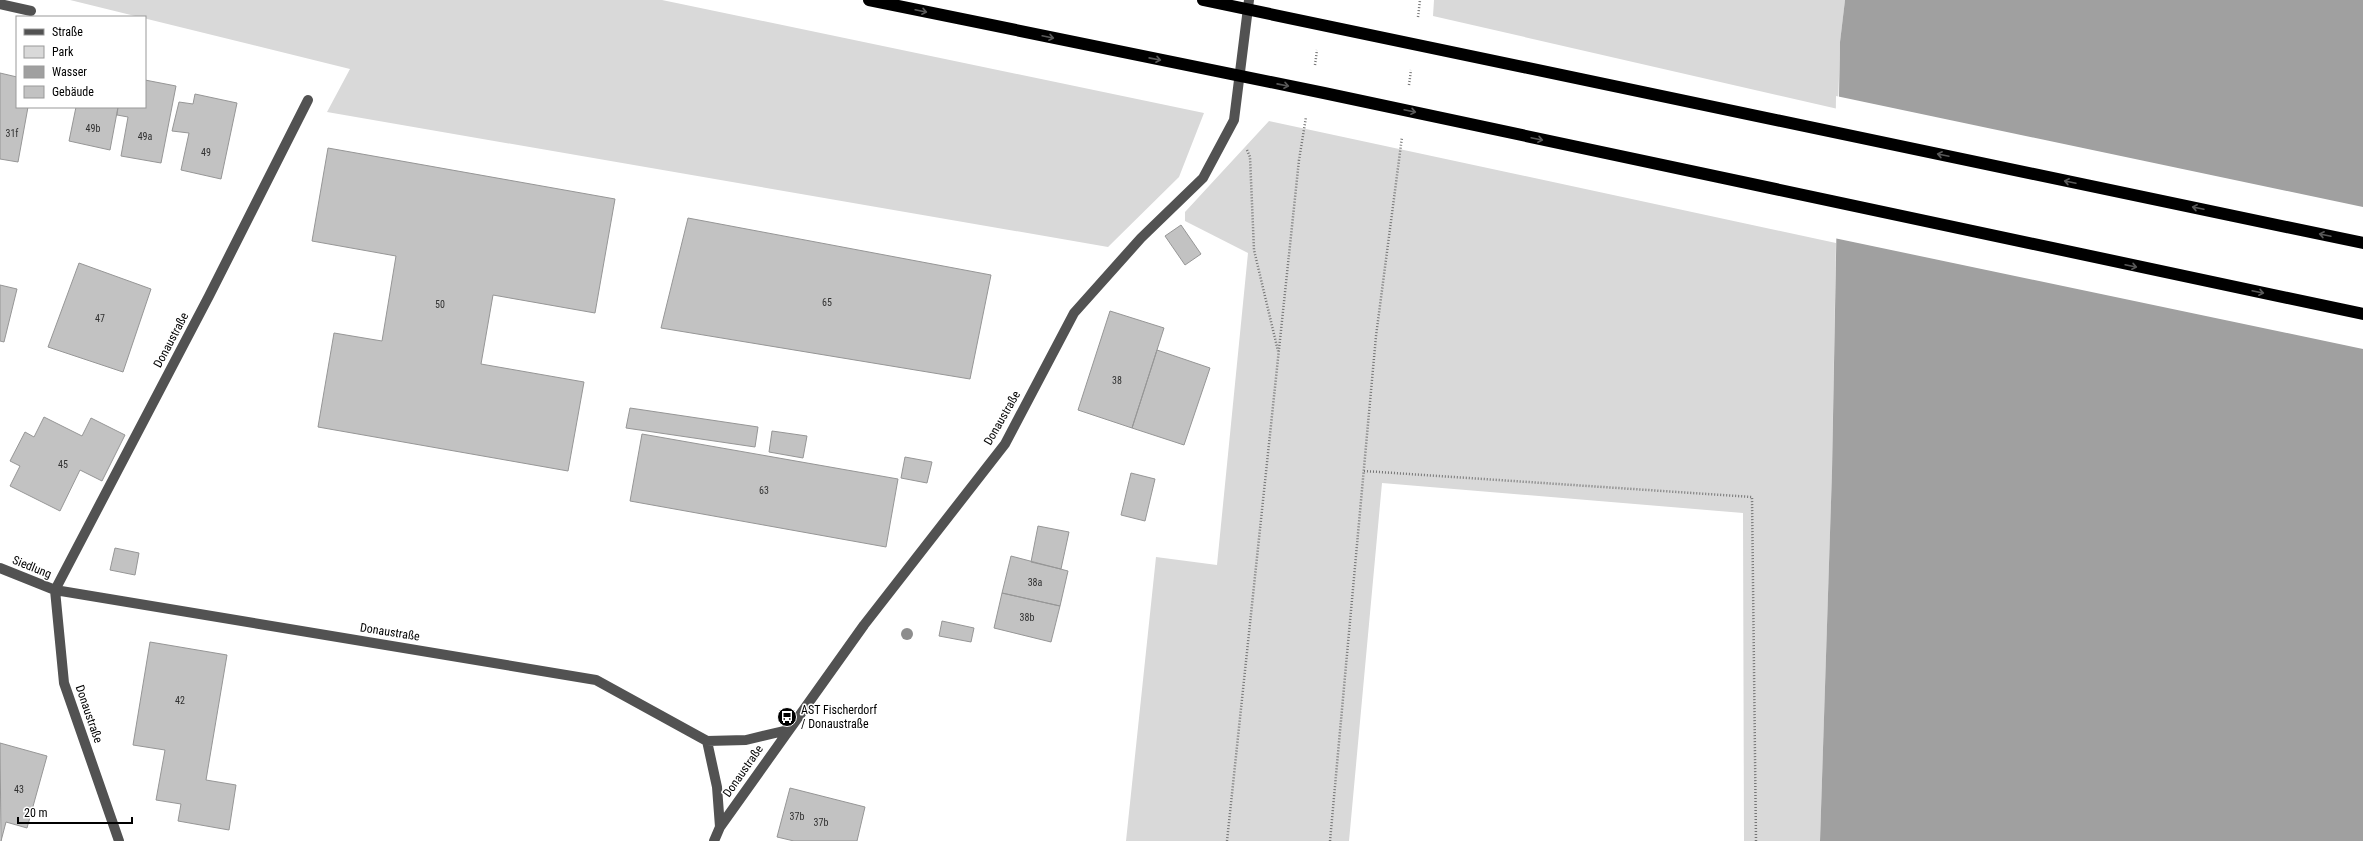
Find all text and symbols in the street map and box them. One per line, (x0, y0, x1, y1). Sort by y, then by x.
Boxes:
one-way arrow (914, 7, 927, 15)
legend (16, 16, 146, 108)
text: Straße (52, 25, 83, 39)
one-way arrow (1041, 34, 1054, 42)
text: Park (52, 45, 74, 59)
one-way arrow (1148, 55, 1161, 63)
text: Wasser (52, 65, 87, 79)
one-way arrow (1276, 81, 1289, 89)
text: Gebäude (52, 85, 94, 99)
one-way arrow (1403, 108, 1416, 116)
house number: 49b (86, 123, 100, 134)
house number: 31f (5, 128, 19, 139)
house number: 49a (138, 131, 153, 142)
one-way arrow (1530, 135, 1543, 143)
house number: 49 (201, 147, 211, 158)
one-way arrow (1937, 150, 1950, 158)
one-way arrow (2064, 177, 2077, 185)
one-way arrow (2191, 204, 2204, 212)
one-way arrow (2319, 230, 2332, 238)
one-way arrow (2124, 262, 2137, 270)
one-way arrow (2251, 288, 2264, 296)
house number: 65 (822, 297, 832, 308)
house number: 50 (435, 299, 445, 310)
street label: Donaustraße (151, 310, 192, 370)
house number: 47 (95, 313, 105, 324)
house number: 38 (1112, 375, 1122, 386)
street label: Donaustraße (981, 388, 1023, 448)
house number: 45 (58, 459, 68, 470)
house number: 63 (759, 485, 769, 496)
street label: Siedlung (10, 553, 54, 581)
house number: 38a (1028, 577, 1043, 588)
house number: 38b (1020, 612, 1034, 623)
street label: Donaustraße (359, 620, 421, 644)
street label: Donaustraße (73, 683, 106, 745)
house number: 42 (175, 695, 185, 706)
place label: AST Fischerdorf / Donaustraße (801, 703, 877, 731)
bus stop icon: AST Fischerdorf / Donaustraße (776, 706, 798, 728)
street label: Donaustraße (720, 742, 766, 800)
house number: 43 (14, 784, 24, 795)
scale bar (18, 799, 132, 825)
text: 20 m (24, 806, 48, 820)
house number: 37b (790, 811, 804, 822)
house number: 37b (814, 817, 828, 828)

